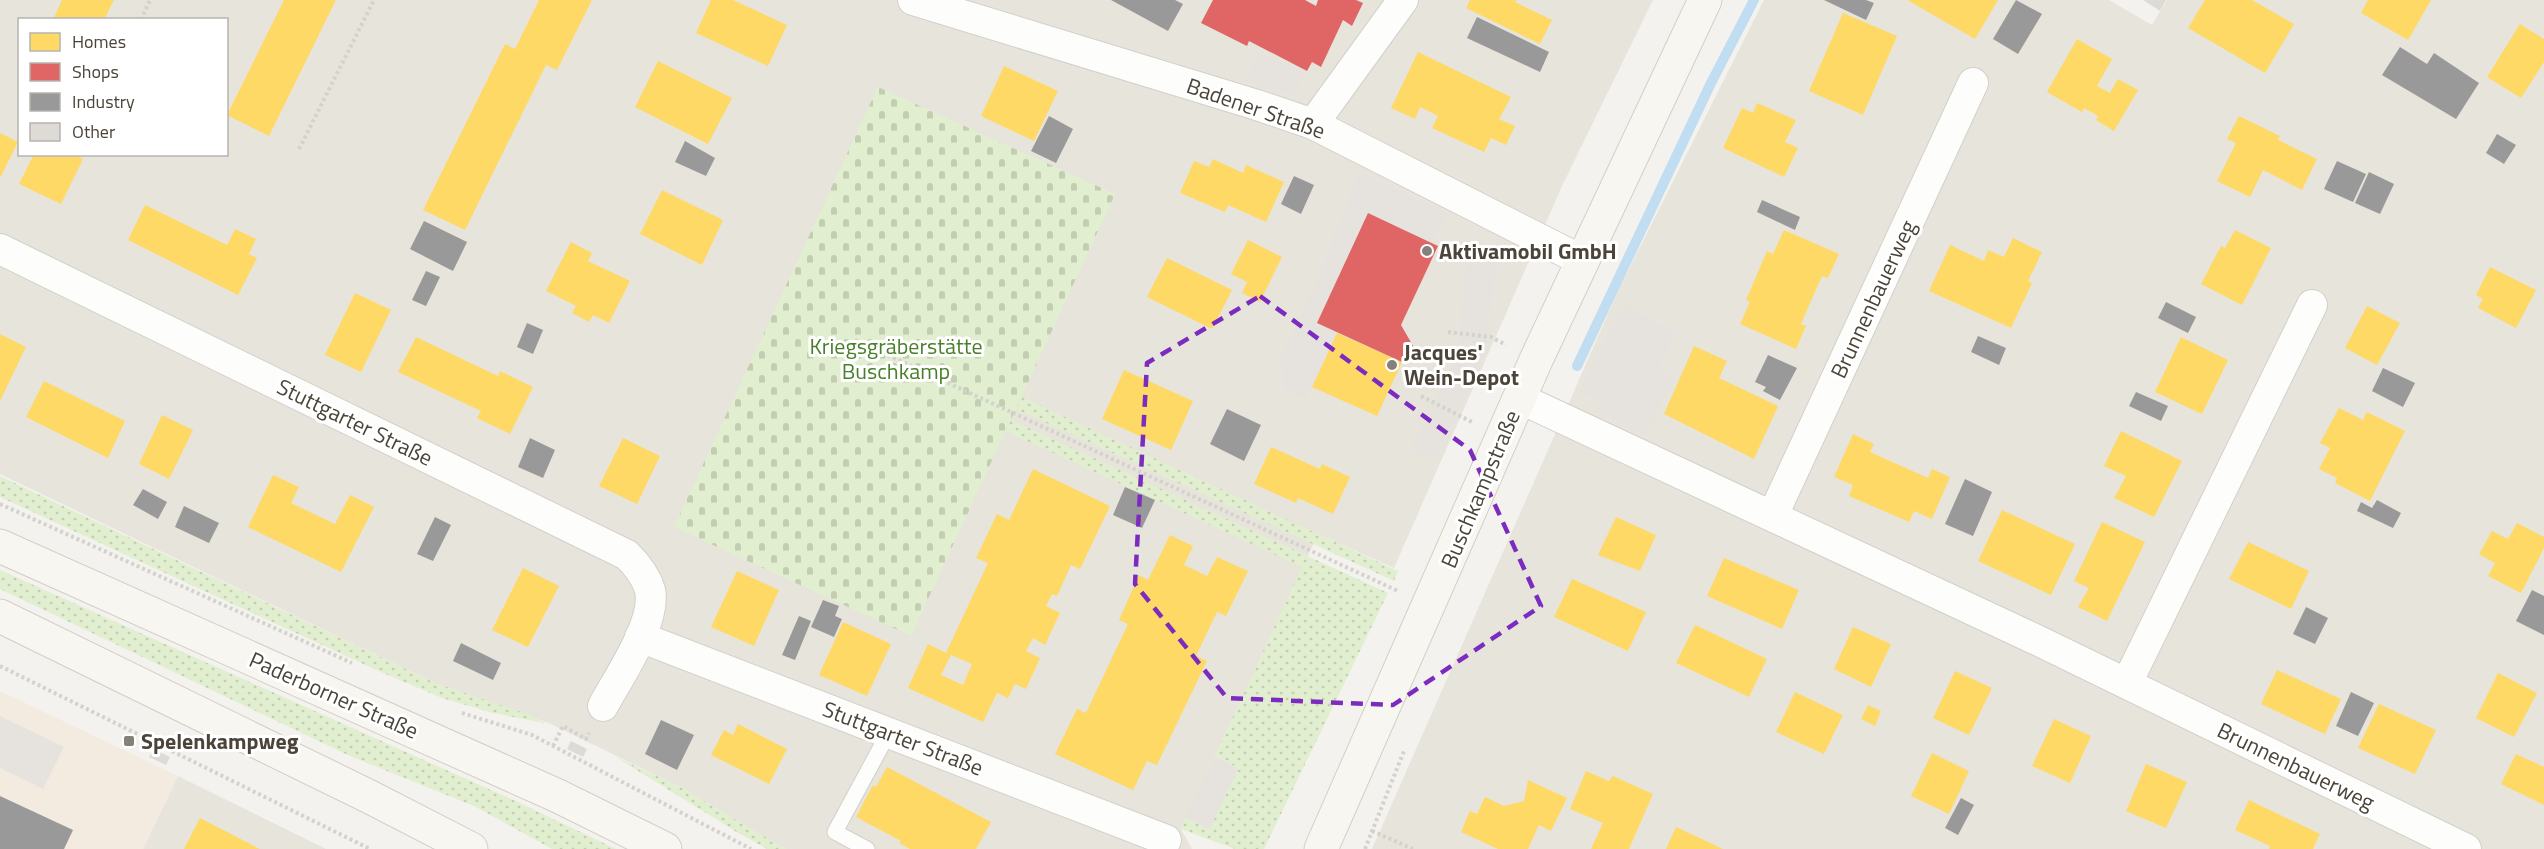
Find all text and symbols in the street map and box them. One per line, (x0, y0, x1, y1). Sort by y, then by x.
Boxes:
legend (18, 18, 228, 156)
text: Homes (72, 28, 126, 55)
text: Shops (72, 58, 119, 85)
street label: Badener Straße (1182, 68, 1330, 148)
text: Industry (72, 88, 135, 115)
text: Other (72, 118, 115, 145)
street label: Brunnenbauerweg (1821, 214, 1925, 384)
place label: Aktivamobil GmbH (1439, 234, 1617, 268)
marker: Aktivamobil GmbH (1420, 244, 1434, 258)
park label: Kriegsgräberstätte Buschkamp (809, 329, 983, 388)
place label: Jacques' Wein-Depot (1404, 335, 1519, 394)
marker: Jacques' Wein-Depot (1385, 358, 1399, 372)
street label: Stuttgarter Straße (271, 370, 439, 474)
street label: Buschkampstraße (1431, 405, 1529, 573)
street label: Paderborner Straße (244, 642, 424, 748)
street label: Stuttgarter Straße (818, 692, 988, 784)
street label: Brunnenbauerweg (2211, 713, 2381, 819)
place label: Spelenkampweg (141, 724, 299, 758)
marker: Spelenkampweg (122, 734, 136, 748)

